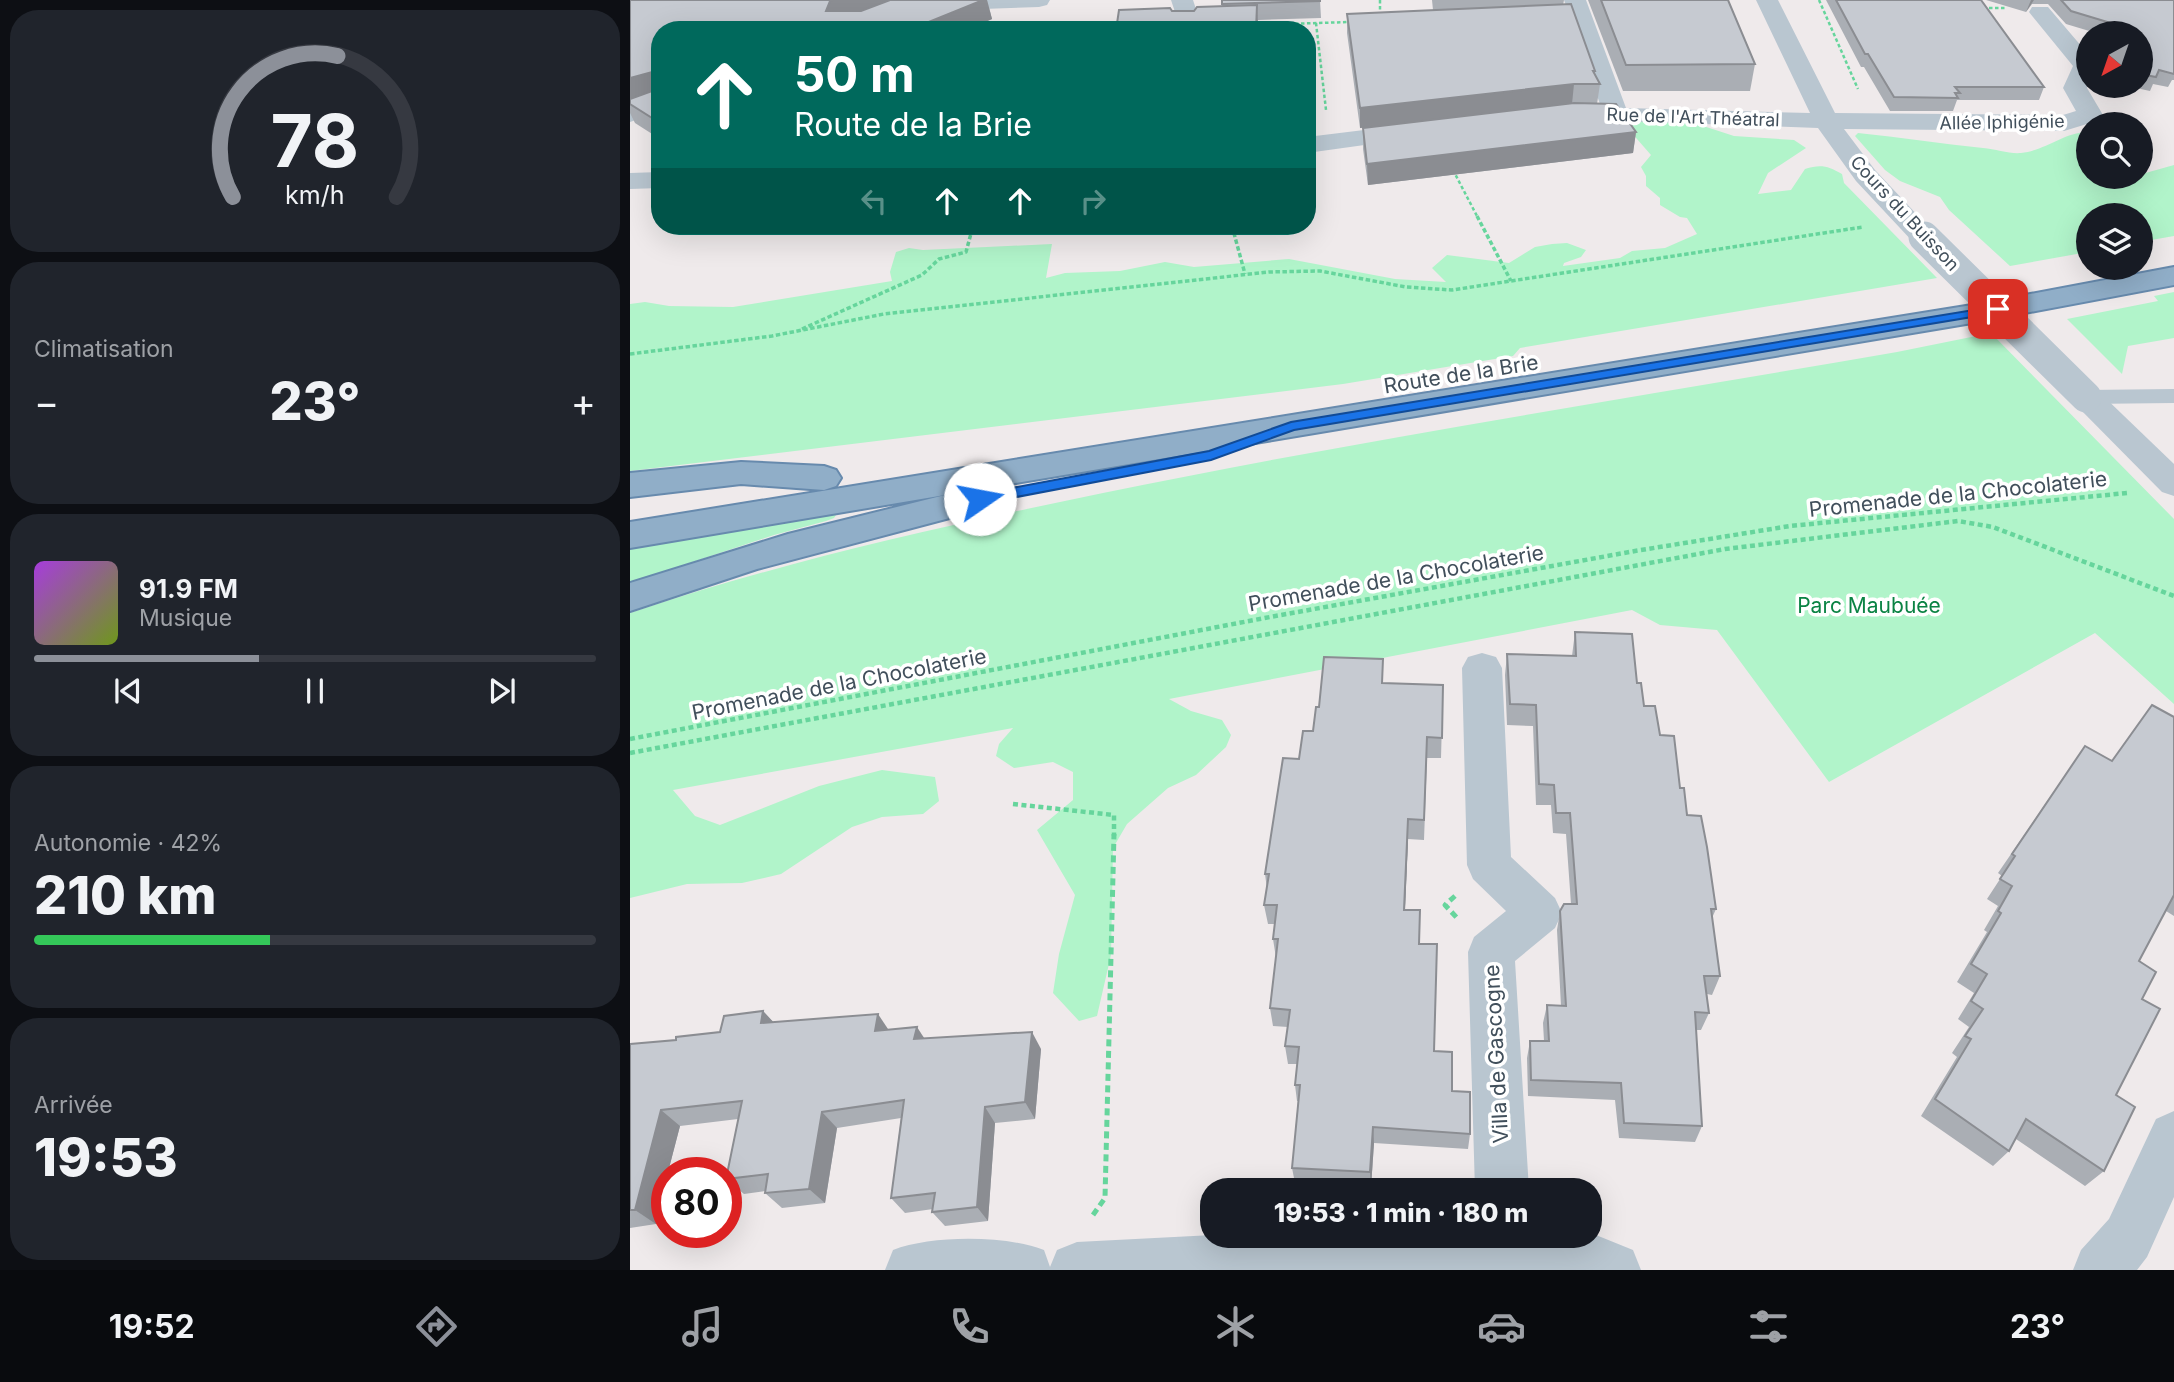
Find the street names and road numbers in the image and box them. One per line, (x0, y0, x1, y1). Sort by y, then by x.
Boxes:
street label: Rue de l'Art Théatral (1606, 103, 1780, 131)
street label: Allée Iphigénie (1939, 110, 2065, 134)
street label: Cours du Buisson (1846, 151, 1964, 275)
street label: Route de la Brie (1382, 349, 1540, 399)
street label: Promenade de la Chocolaterie (1808, 466, 2108, 522)
street label: Promenade de la Chocolaterie (1246, 540, 1546, 616)
street label: Promenade de la Chocolaterie (690, 643, 988, 725)
street label: Villa de Gascogne (1479, 964, 1513, 1144)

